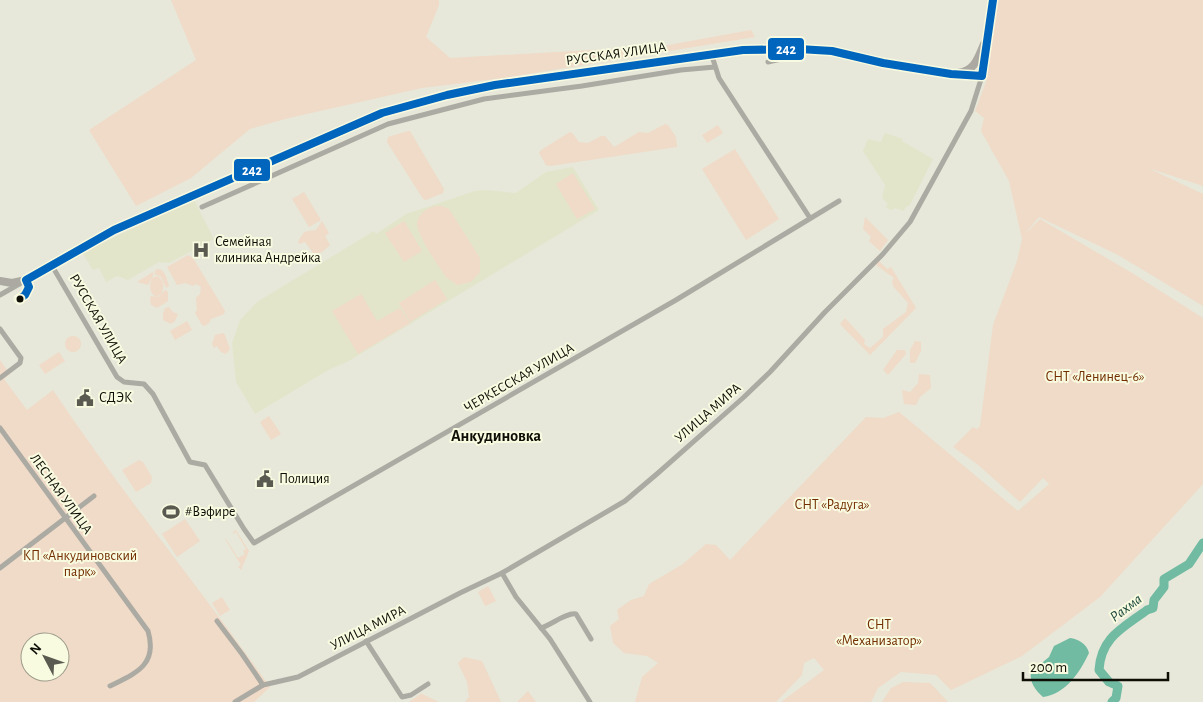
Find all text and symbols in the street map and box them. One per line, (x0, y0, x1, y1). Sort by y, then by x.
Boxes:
line badge: 242 (767, 37, 805, 61)
street label: РУССКАЯ УЛИЦА (565, 40, 667, 68)
text: 242 (776, 43, 797, 57)
line badge: 242 (233, 158, 271, 182)
text: 242 (242, 164, 263, 178)
place label: Семейная клиника Андрейка (215, 235, 321, 265)
hospital icon: Семейная клиника Андрейка (191, 240, 211, 260)
street label: РУССКАЯ УЛИЦА (67, 272, 129, 366)
unlabelled marker (15, 294, 25, 304)
street label: ЧЕРКЕССКАЯ УЛИЦА (462, 341, 576, 415)
park label: СНТ «Ленинец-6» (1045, 370, 1145, 384)
street label: УЛИЦА МИРА (672, 381, 744, 445)
public building icon: СДЭК (75, 388, 95, 408)
place label: СДЭК (99, 391, 132, 405)
district label: Анкудиновка (451, 428, 541, 445)
street label: ЛЕСНАЯ УЛИЦА (27, 451, 95, 537)
public building icon: Полиция (255, 469, 275, 489)
place label: Полиция (279, 472, 330, 486)
park label: СНТ «Радуга» (794, 498, 870, 512)
sports icon: #Вэфире (161, 502, 181, 522)
place label: #Вэфире (185, 505, 235, 519)
park label: КП «Анкудиновский парк» (23, 549, 137, 579)
water label: Рахма (1107, 591, 1145, 625)
street label: УЛИЦА МИРА (328, 603, 408, 653)
park label: СНТ «Механизатор» (836, 618, 922, 648)
north arrow (20, 632, 70, 682)
text: N (27, 641, 44, 657)
scale bar (1023, 650, 1168, 682)
text: 200 m (1030, 660, 1067, 675)

